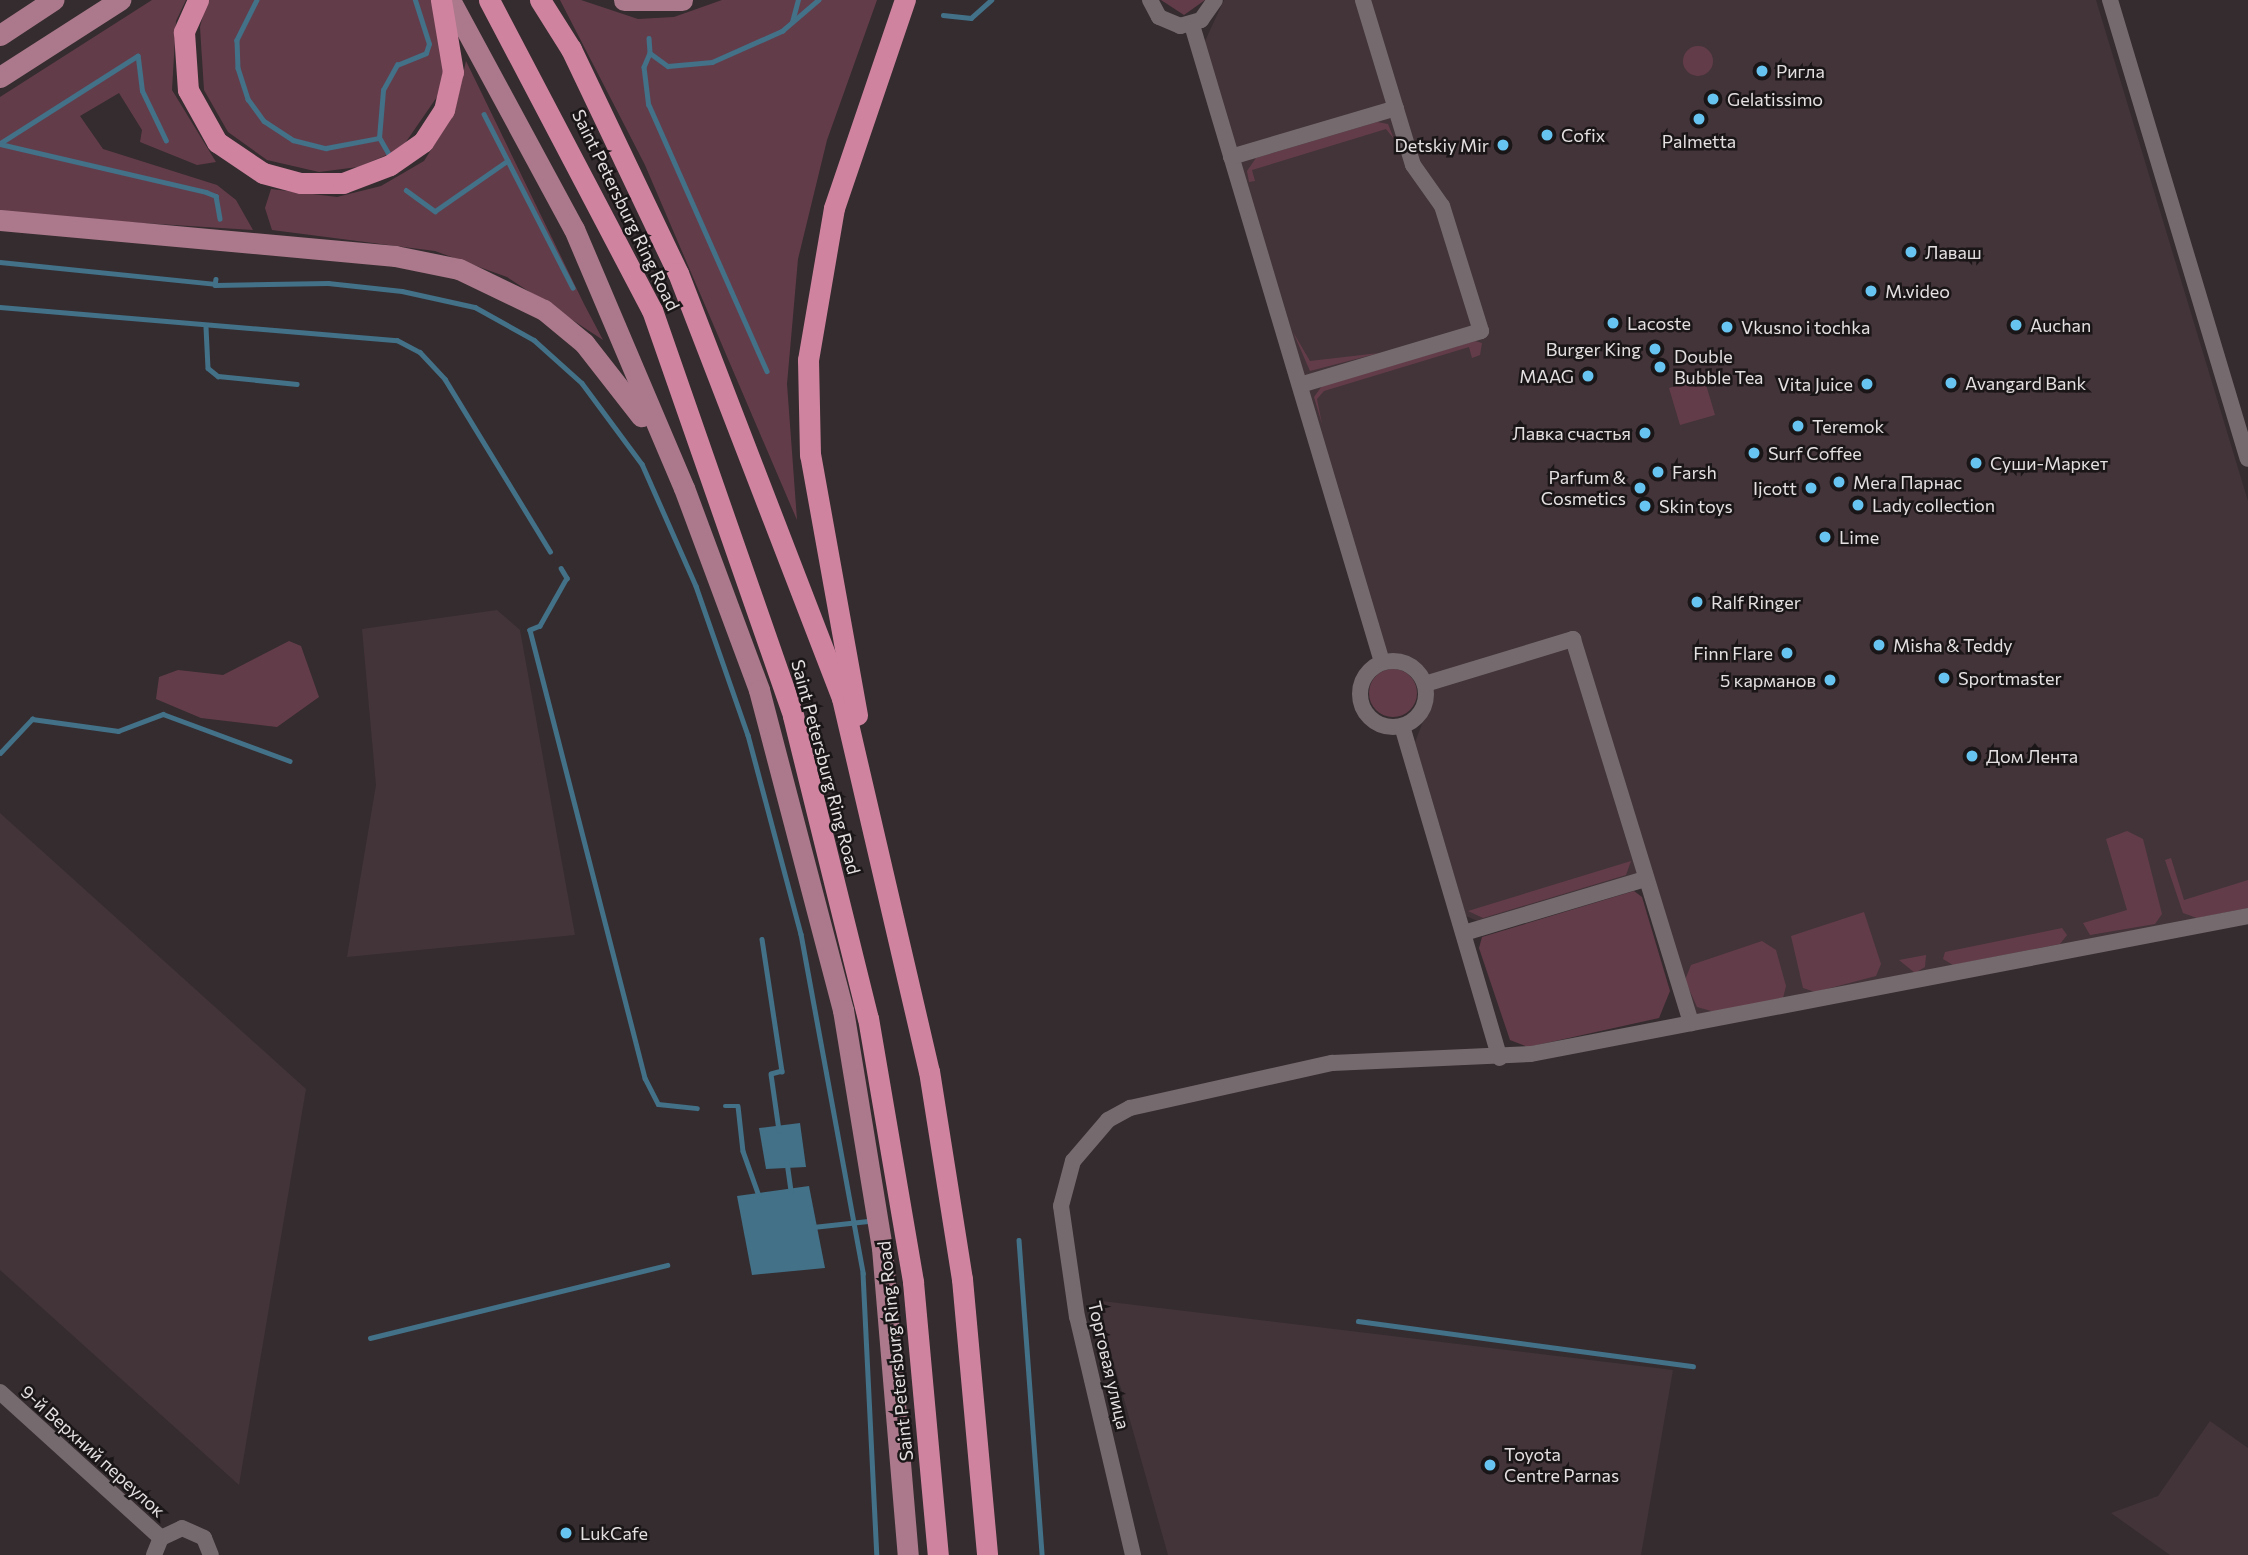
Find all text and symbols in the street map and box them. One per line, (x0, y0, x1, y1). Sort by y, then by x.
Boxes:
place label: Ригла (1776, 60, 1825, 82)
marker: Ригла (1754, 63, 1770, 79)
place label: Gelatissimo (1727, 88, 1823, 110)
marker: Gelatissimo (1705, 91, 1721, 107)
street label: Saint Petersburg Ring Road (568, 106, 684, 314)
marker: Palmetta (1691, 111, 1707, 127)
place label: Cofix (1561, 124, 1605, 146)
marker: Cofix (1539, 127, 1555, 143)
place label: Palmetta (1662, 130, 1736, 152)
place label: Detskiy Mir (1395, 134, 1489, 156)
marker: Detskiy Mir (1495, 137, 1511, 153)
place label: Лаваш (1925, 241, 1982, 263)
marker: Лаваш (1903, 244, 1919, 260)
place label: M.video (1885, 280, 1950, 302)
marker: M.video (1863, 283, 1879, 299)
place label: Lacoste (1627, 312, 1691, 334)
place label: Auchan (2030, 314, 2091, 336)
marker: Lacoste (1605, 315, 1621, 331)
place label: Vkusno i tochka (1741, 316, 1870, 338)
marker: Auchan (2008, 317, 2024, 333)
marker: Vkusno i tochka (1719, 319, 1735, 335)
place label: Burger King (1546, 338, 1641, 360)
marker: Burger King (1647, 341, 1663, 357)
place label: Double Bubble Tea (1674, 346, 1764, 388)
marker: Double Bubble Tea (1652, 359, 1668, 375)
place label: MAAG (1519, 365, 1574, 387)
marker: MAAG (1580, 368, 1596, 384)
place label: Avangard Bank (1965, 372, 2086, 394)
place label: Vita Juice (1777, 373, 1853, 395)
marker: Avangard Bank (1943, 375, 1959, 391)
marker: Vita Juice (1859, 376, 1875, 392)
place label: Teremok (1812, 415, 1884, 437)
marker: Teremok (1790, 418, 1806, 434)
place label: Лавка счастья (1512, 422, 1631, 444)
marker: Лавка счастья (1637, 425, 1653, 441)
place label: Surf Coffee (1768, 442, 1862, 464)
marker: Surf Coffee (1746, 445, 1762, 461)
place label: Суши-Маркет (1990, 452, 2108, 474)
marker: Суши-Маркет (1968, 455, 1984, 471)
place label: Farsh (1672, 461, 1717, 483)
marker: Farsh (1650, 464, 1666, 480)
place label: Parfum & Cosmetics (1541, 467, 1626, 510)
place label: Мега Парнас (1853, 471, 1962, 493)
marker: Мега Парнас (1831, 474, 1847, 490)
place label: Ijcott (1753, 477, 1797, 499)
marker: Parfum & Cosmetics (1632, 480, 1648, 496)
marker: Ijcott (1803, 480, 1819, 496)
place label: Lady collection (1872, 494, 1995, 516)
place label: Skin toys (1659, 495, 1733, 517)
marker: Lady collection (1850, 497, 1866, 513)
marker: Skin toys (1637, 498, 1653, 514)
place label: Lime (1839, 526, 1879, 548)
marker: Lime (1817, 529, 1833, 545)
place label: Ralf Ringer (1711, 591, 1801, 613)
marker: Ralf Ringer (1689, 594, 1705, 610)
place label: Misha & Teddy (1893, 634, 2013, 656)
marker: Misha & Teddy (1871, 637, 1887, 653)
place label: Finn Flare (1693, 642, 1773, 664)
marker: Finn Flare (1779, 645, 1795, 661)
street label: Saint Petersburg Ring Road (787, 657, 865, 877)
place label: Sportmaster (1958, 667, 2062, 689)
place label: 5 карманов (1720, 669, 1816, 691)
marker: Sportmaster (1936, 670, 1952, 686)
marker: 5 карманов (1822, 672, 1838, 688)
place label: Дом Лента (1986, 745, 2078, 767)
marker: Дом Лента (1964, 748, 1980, 764)
street label: Saint Petersburg Ring Road (873, 1240, 917, 1462)
street label: Торговая улица (1084, 1299, 1134, 1431)
street label: 9-й Верхний переулок (16, 1381, 170, 1521)
place label: Toyota Centre Parnas (1504, 1444, 1619, 1486)
marker: Toyota Centre Parnas (1482, 1457, 1498, 1473)
place label: LukCafe (580, 1522, 648, 1544)
marker: LukCafe (558, 1525, 574, 1541)

